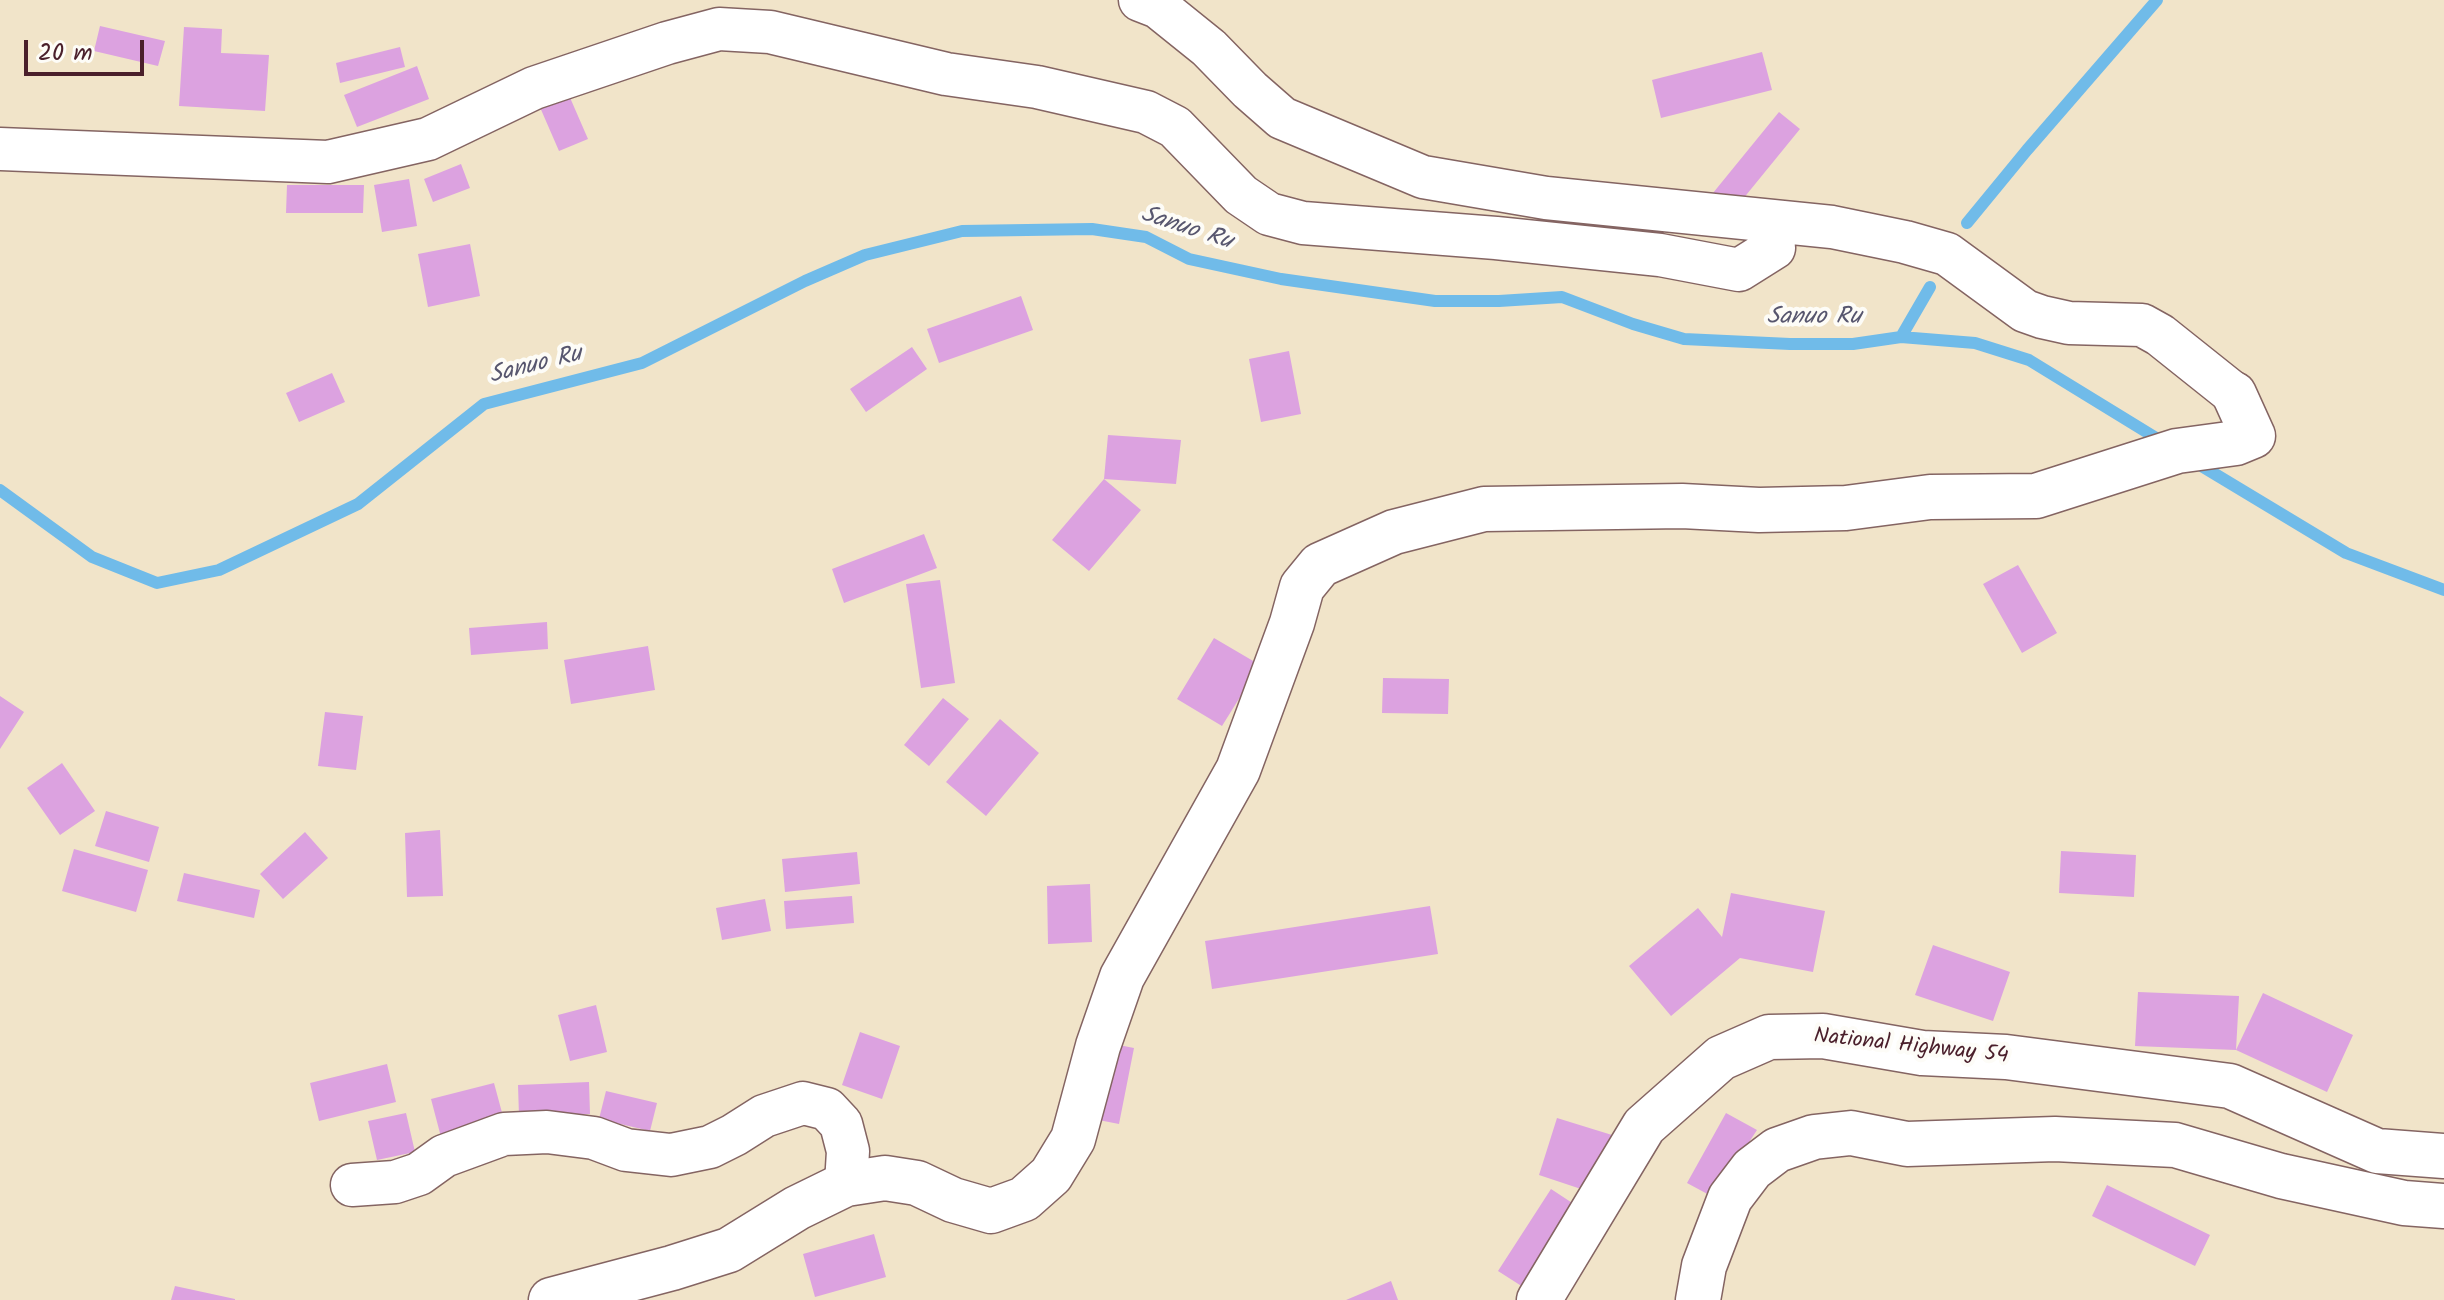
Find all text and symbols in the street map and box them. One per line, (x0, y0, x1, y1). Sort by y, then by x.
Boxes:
scale bar (28, 24, 148, 74)
text: 20 m (38, 34, 93, 73)
water label: Sanuo Ru (1137, 202, 1235, 258)
water label: Sanuo Ru (1767, 305, 1861, 333)
water label: Sanuo Ru (487, 342, 585, 392)
street label: National Highway 54 (1812, 1025, 2010, 1071)

